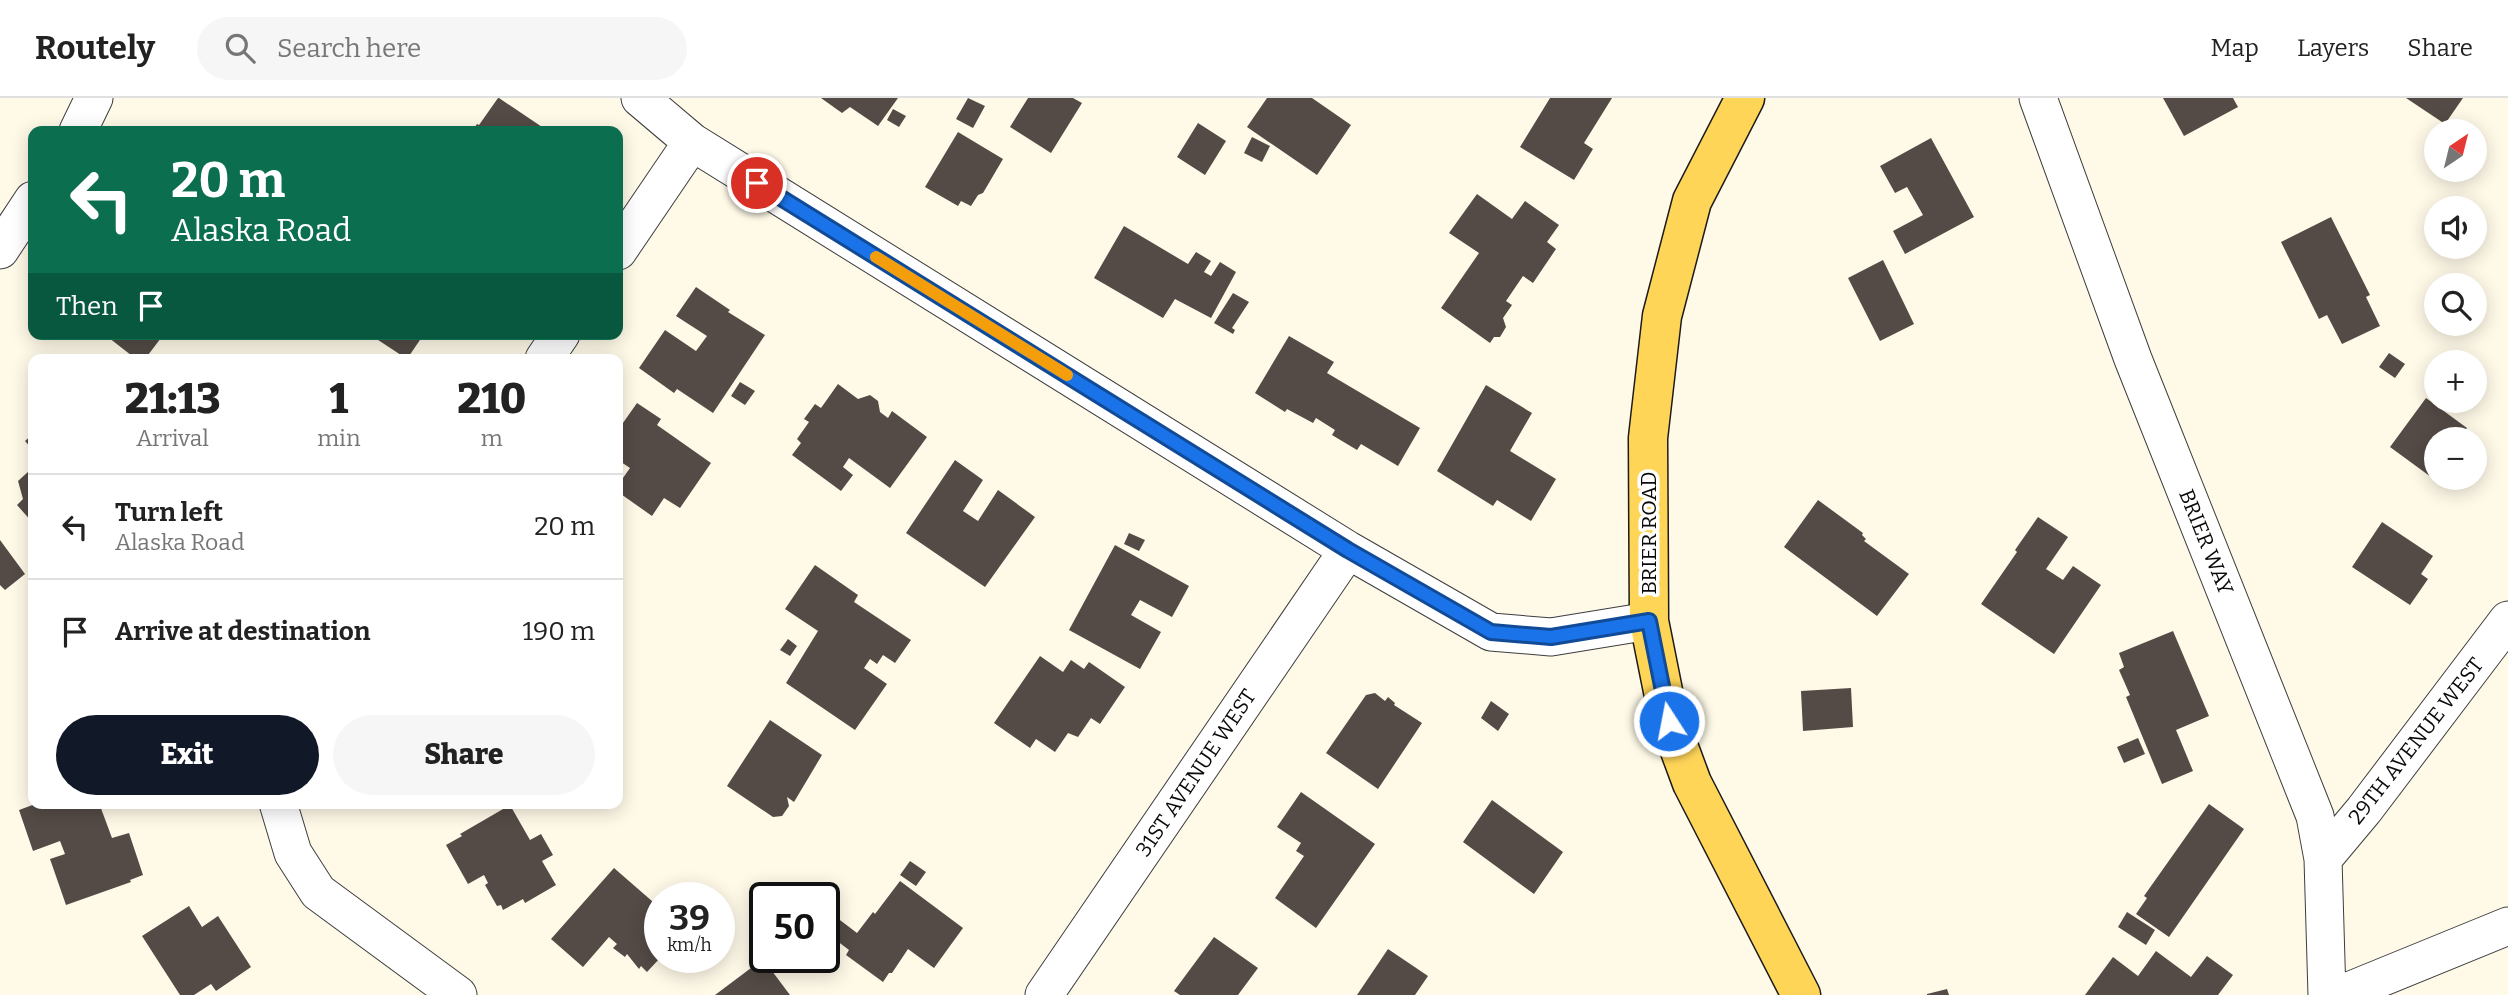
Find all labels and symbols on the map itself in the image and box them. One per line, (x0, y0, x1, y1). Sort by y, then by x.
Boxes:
north arrow (2424, 119, 2487, 182)
pin (727, 153, 787, 213)
street label: BRIER ROAD (1636, 471, 1662, 595)
street label: BRIER WAY (2173, 485, 2239, 599)
street label: 29TH AVENUE WEST (2343, 653, 2489, 829)
street label: 31ST AVENUE WEST (1130, 684, 1262, 862)
position arrow (1632, 684, 1706, 758)
speed limit sign: 50 (749, 882, 840, 973)

